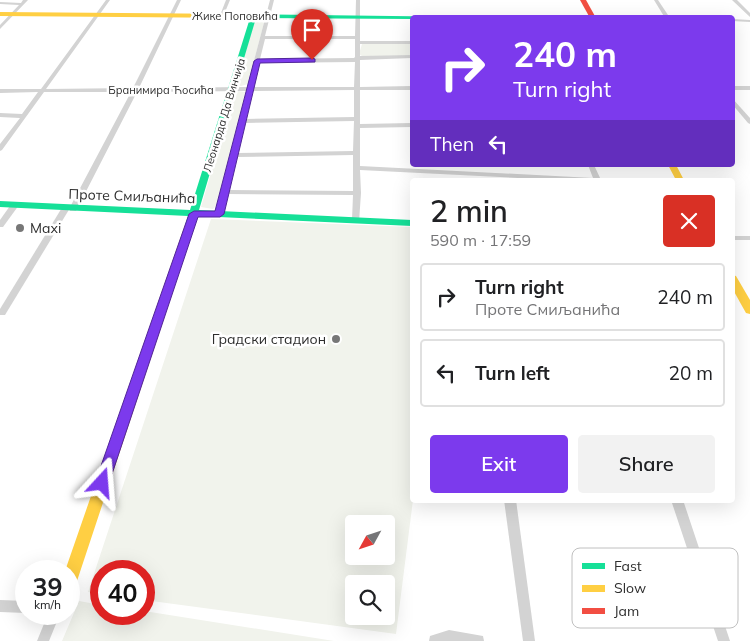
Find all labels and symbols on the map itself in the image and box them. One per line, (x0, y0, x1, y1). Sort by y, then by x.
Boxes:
street label: Жике Поповића (192, 9, 278, 23)
pin (291, 9, 333, 60)
street label: Леонарда Да Винчија (200, 56, 248, 174)
street label: Бранимира Ћосића (108, 83, 214, 97)
street label: Проте Смиљанића (68, 185, 196, 207)
place label: Maxi (30, 219, 61, 237)
marker: Maxi (14, 222, 26, 234)
place label: Градски стадион (212, 330, 326, 348)
marker: Градски стадион (330, 333, 342, 345)
position arrow (75, 456, 127, 508)
north arrow (345, 515, 395, 565)
legend (572, 548, 738, 628)
text: Fast (614, 557, 642, 575)
speed limit sign: 40 (90, 560, 155, 625)
text: Slow (614, 579, 646, 597)
text: Jam (614, 602, 639, 620)

